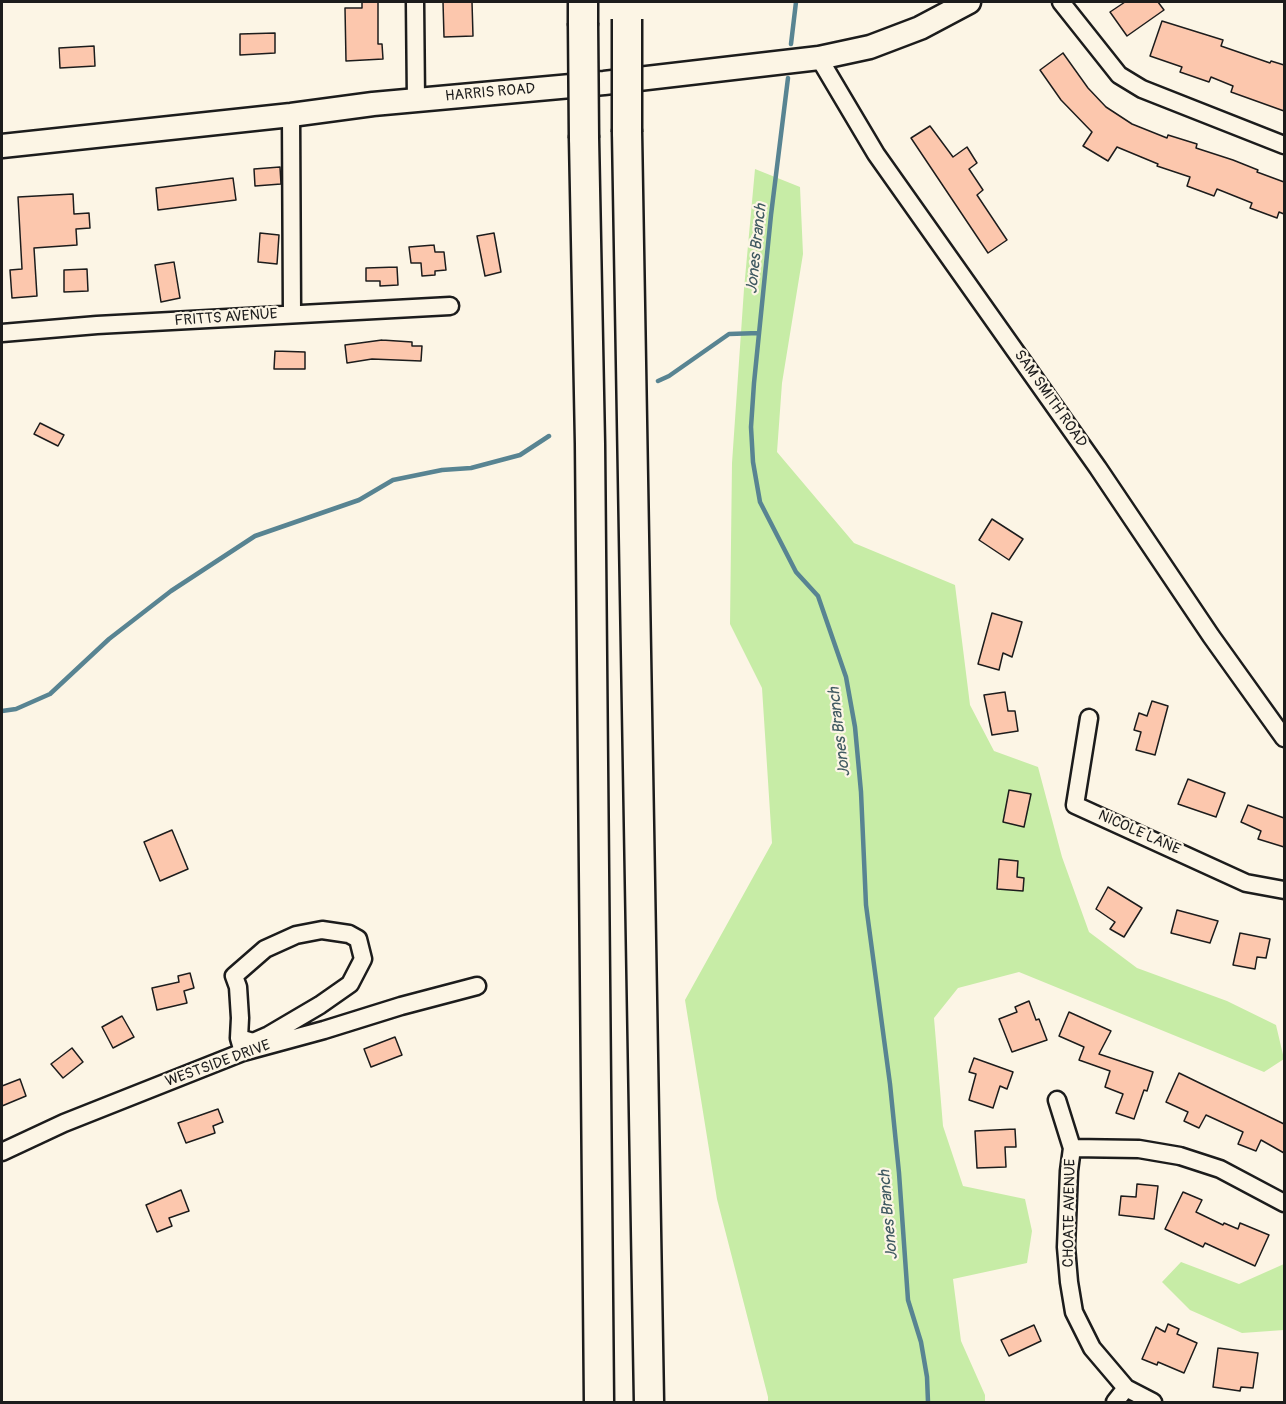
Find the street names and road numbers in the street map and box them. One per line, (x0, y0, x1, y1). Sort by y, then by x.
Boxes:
street label: HARRIS ROAD (444, 80, 536, 106)
street label: FRITTS AVENUE (174, 305, 278, 331)
street label: SAM SMITH ROAD (1010, 347, 1090, 451)
street label: NICOLE LANE (1095, 807, 1183, 859)
street label: WESTSIDE DRIVE (163, 1037, 273, 1091)
street label: CHOATE AVENUE (1060, 1158, 1080, 1268)

